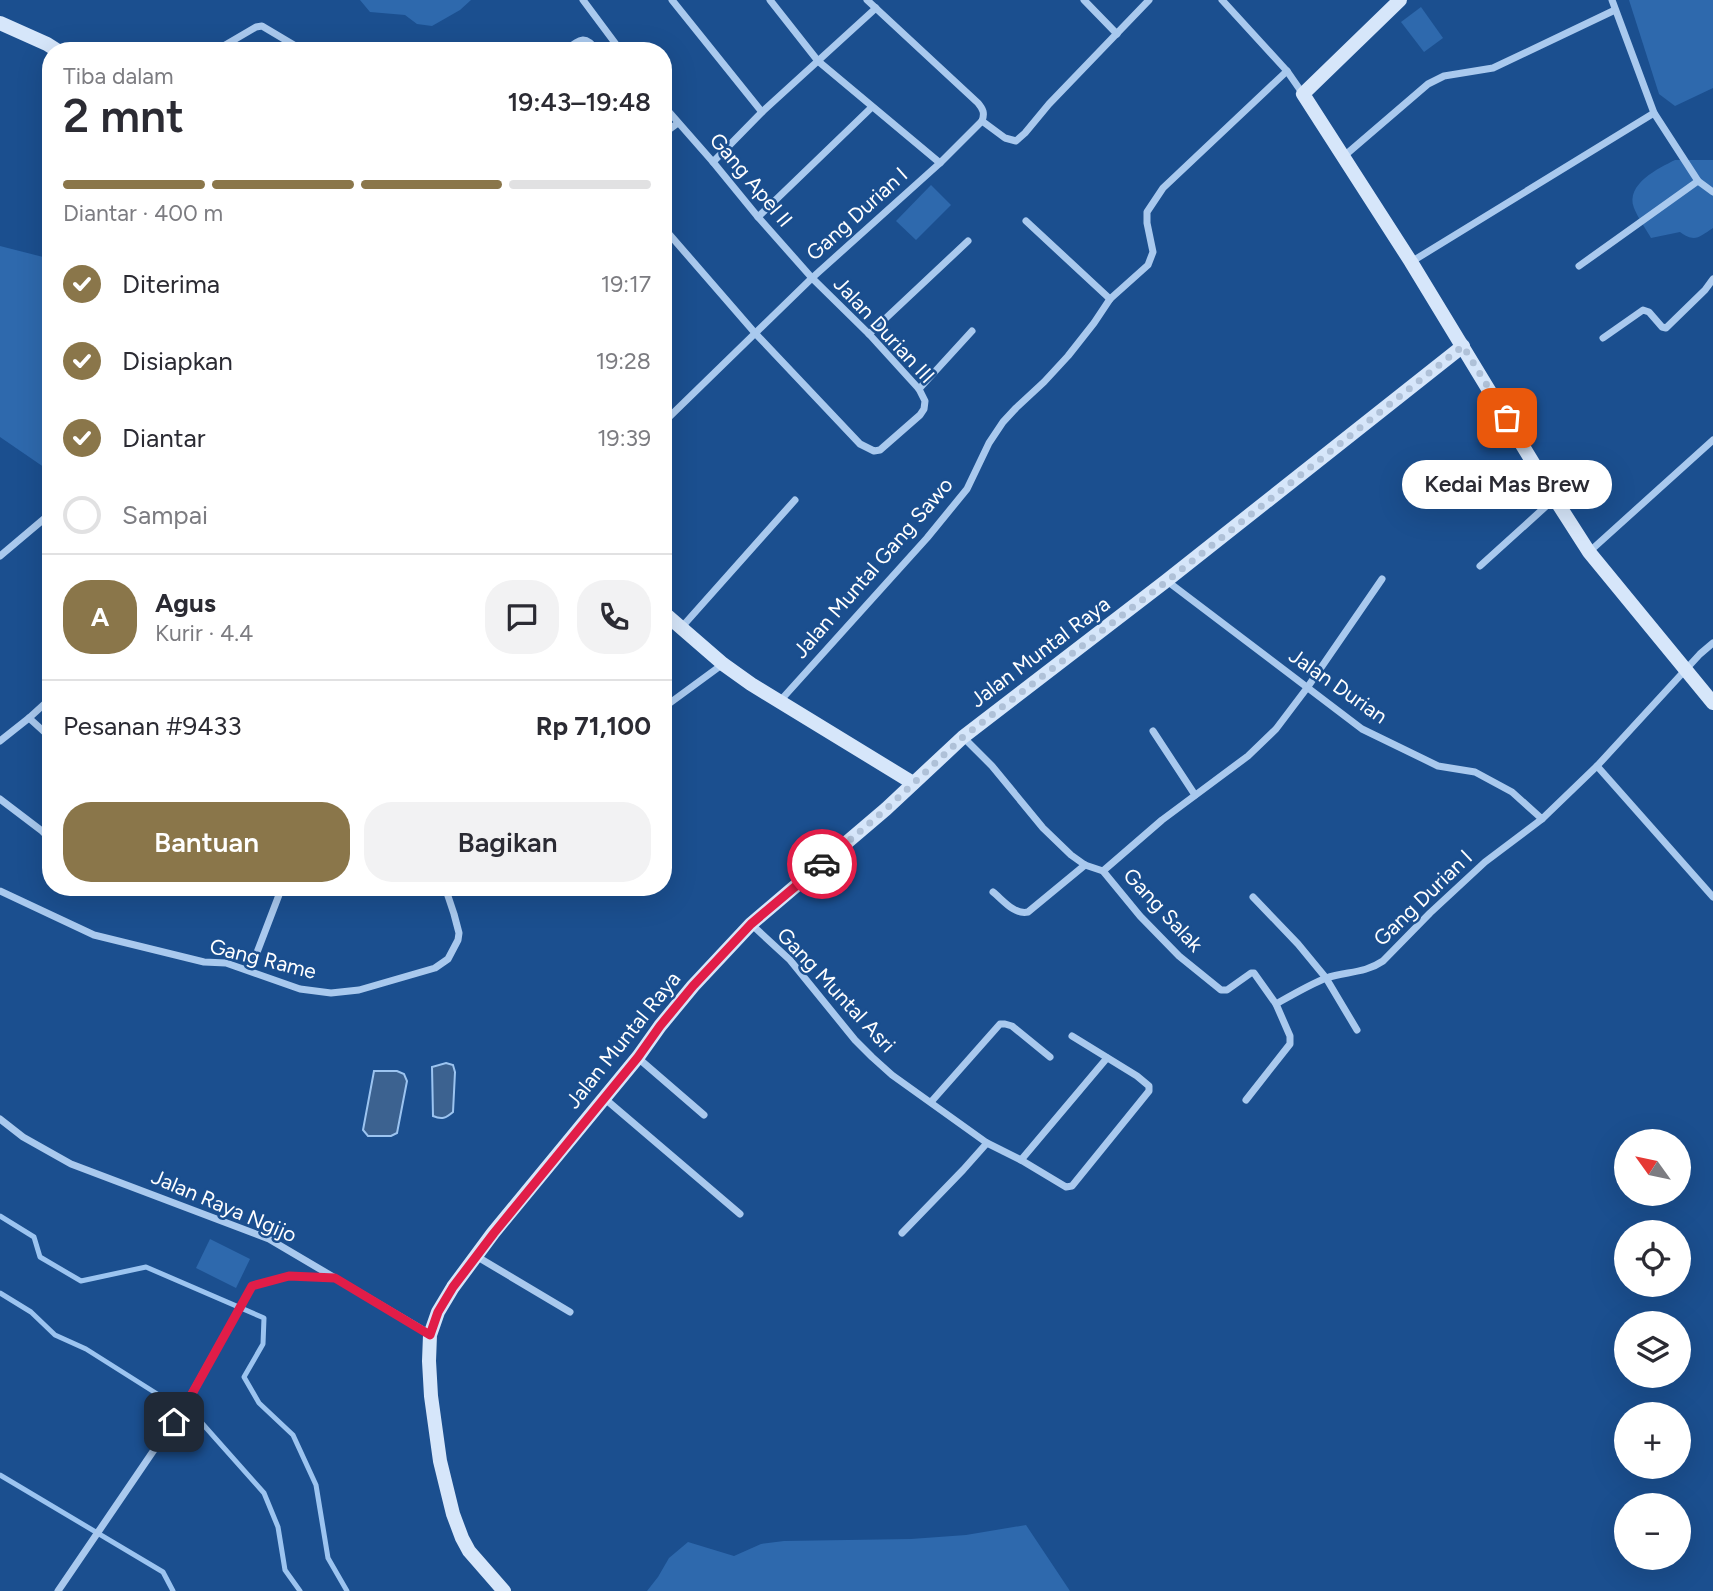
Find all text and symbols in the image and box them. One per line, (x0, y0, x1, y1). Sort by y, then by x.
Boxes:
text: Tiba dalam (63, 62, 174, 90)
text: 19:43–19:48 (507, 86, 651, 118)
text: 2 mnt (63, 88, 184, 144)
street label: Gang Apel II (705, 128, 798, 232)
street label: Gang Durian I (801, 162, 912, 266)
text: Diantar · 400 m (63, 199, 223, 227)
icon: check (63, 265, 101, 303)
text: Diterima (122, 268, 220, 300)
text: 19:17 (601, 270, 651, 298)
street label: Jalan Durian III (829, 271, 940, 388)
icon: check (63, 342, 101, 380)
text: Disiapkan (122, 345, 233, 377)
text: 19:28 (596, 347, 651, 375)
pin (1477, 388, 1537, 448)
icon: bag (1488, 399, 1526, 437)
icon: check (63, 419, 101, 457)
text: Diantar (122, 422, 206, 454)
text: 19:39 (597, 424, 651, 452)
callout: Kedai Mas Brew (1402, 460, 1612, 509)
text: Kedai Mas Brew (1424, 470, 1590, 498)
street label: Jalan Muntal Gang Sawo (787, 472, 958, 663)
text: Sampai (122, 499, 208, 531)
button: chat (485, 580, 559, 654)
button: phone (577, 580, 651, 654)
text: Agus (155, 587, 216, 619)
street label: Jalan Muntal Raya (965, 591, 1115, 712)
text: A (91, 601, 109, 633)
text: Kurir · 4.4 (155, 619, 253, 647)
street label: Jalan Durian (1284, 643, 1392, 729)
text: Pesanan #9433 (63, 710, 242, 742)
text: Rp 71,100 (536, 710, 651, 742)
button: Bantuan (63, 802, 350, 882)
button: Bagikan (364, 802, 651, 882)
courier (787, 829, 857, 899)
street label: Gang Durian I (1368, 844, 1477, 951)
icon: car (803, 845, 841, 883)
street label: Gang Salak (1118, 863, 1209, 957)
street label: Gang Muntal Asri (772, 922, 901, 1057)
street label: Gang Rame (207, 933, 319, 984)
street label: Jalan Muntal Raya (560, 966, 685, 1113)
north arrow (1614, 1129, 1690, 1206)
map controls (1614, 1129, 1691, 1570)
street label: Jalan Raya Ngijo (148, 1164, 301, 1247)
button: locate (1614, 1220, 1691, 1297)
button: layers (1614, 1311, 1691, 1388)
pin (144, 1392, 204, 1452)
button: + (1614, 1402, 1691, 1479)
icon: home (155, 1403, 193, 1441)
button: − (1614, 1493, 1691, 1570)

